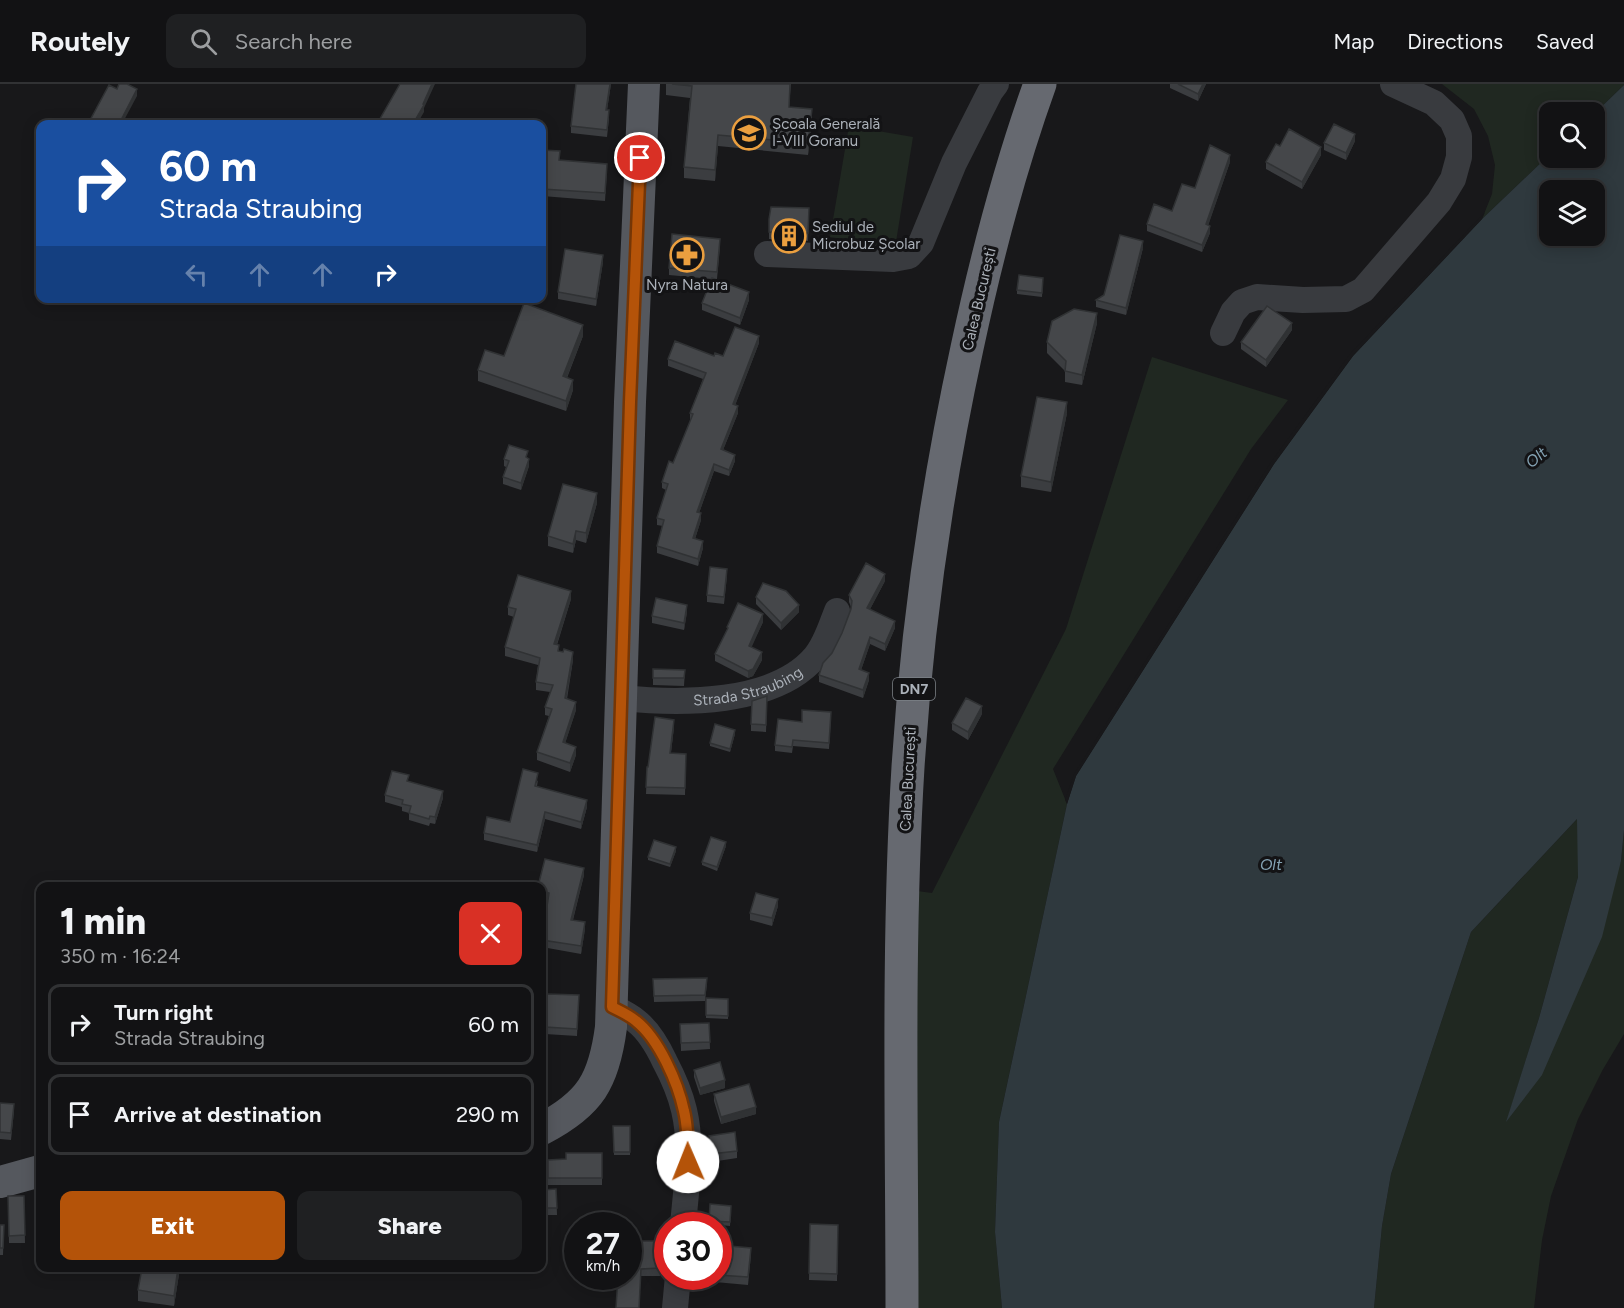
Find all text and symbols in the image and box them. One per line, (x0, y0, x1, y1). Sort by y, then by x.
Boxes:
search box (166, 14, 586, 68)
text: Routely (30, 24, 130, 58)
icon: search (187, 25, 220, 58)
text: Search here (235, 28, 352, 55)
text: Map (1333, 29, 1374, 54)
text: Directions (1407, 29, 1503, 54)
text: Saved (1536, 29, 1594, 54)
map controls (1539, 102, 1605, 246)
button: search (1539, 102, 1605, 168)
school or university icon: Școala Generală I-VIII Goranu (731, 115, 767, 151)
place label: Școala Generală I-VIII Goranu (772, 115, 880, 150)
pin (614, 132, 665, 183)
text: 60 m (159, 141, 257, 192)
icon: arrive (623, 141, 656, 174)
icon: right (60, 144, 138, 222)
button: layers (1539, 180, 1605, 246)
text: Strada Straubing (159, 192, 363, 225)
building icon: Sediul de Microbuz Școlar (771, 218, 807, 254)
place label: Sediul de Microbuz Școlar (812, 218, 920, 253)
pharmacy icon: Nyra Natura (669, 237, 705, 273)
street label: Calea București (958, 246, 1000, 352)
icon: left (180, 258, 213, 291)
icon: ahead (243, 258, 276, 291)
icon: ahead (306, 258, 339, 291)
icon: right (369, 258, 402, 291)
place label: Nyra Natura (646, 276, 728, 294)
water label: Olt (1522, 442, 1552, 472)
street label: Strada Straubing (693, 663, 806, 710)
road number: DN7 (893, 678, 935, 700)
street label: Calea București (896, 726, 920, 832)
water label: Olt (1260, 855, 1283, 874)
text: 1 min (60, 900, 146, 943)
button: close (459, 902, 522, 965)
text: 350 m · 16:24 (60, 944, 180, 968)
text: Turn right (114, 999, 213, 1026)
icon: right (63, 1008, 96, 1041)
text: 60 m (468, 1011, 519, 1038)
text: Strada Straubing (114, 1026, 265, 1050)
icon: arrive (63, 1098, 96, 1131)
text: Arrive at destination (114, 1101, 322, 1128)
text: 290 m (456, 1101, 519, 1128)
position arrow (656, 1130, 720, 1194)
button: Exit (60, 1191, 285, 1260)
button: Share (297, 1191, 522, 1260)
speed limit sign: 30 (654, 1212, 732, 1290)
text: 27 (586, 1225, 620, 1262)
text: km/h (586, 1257, 620, 1275)

